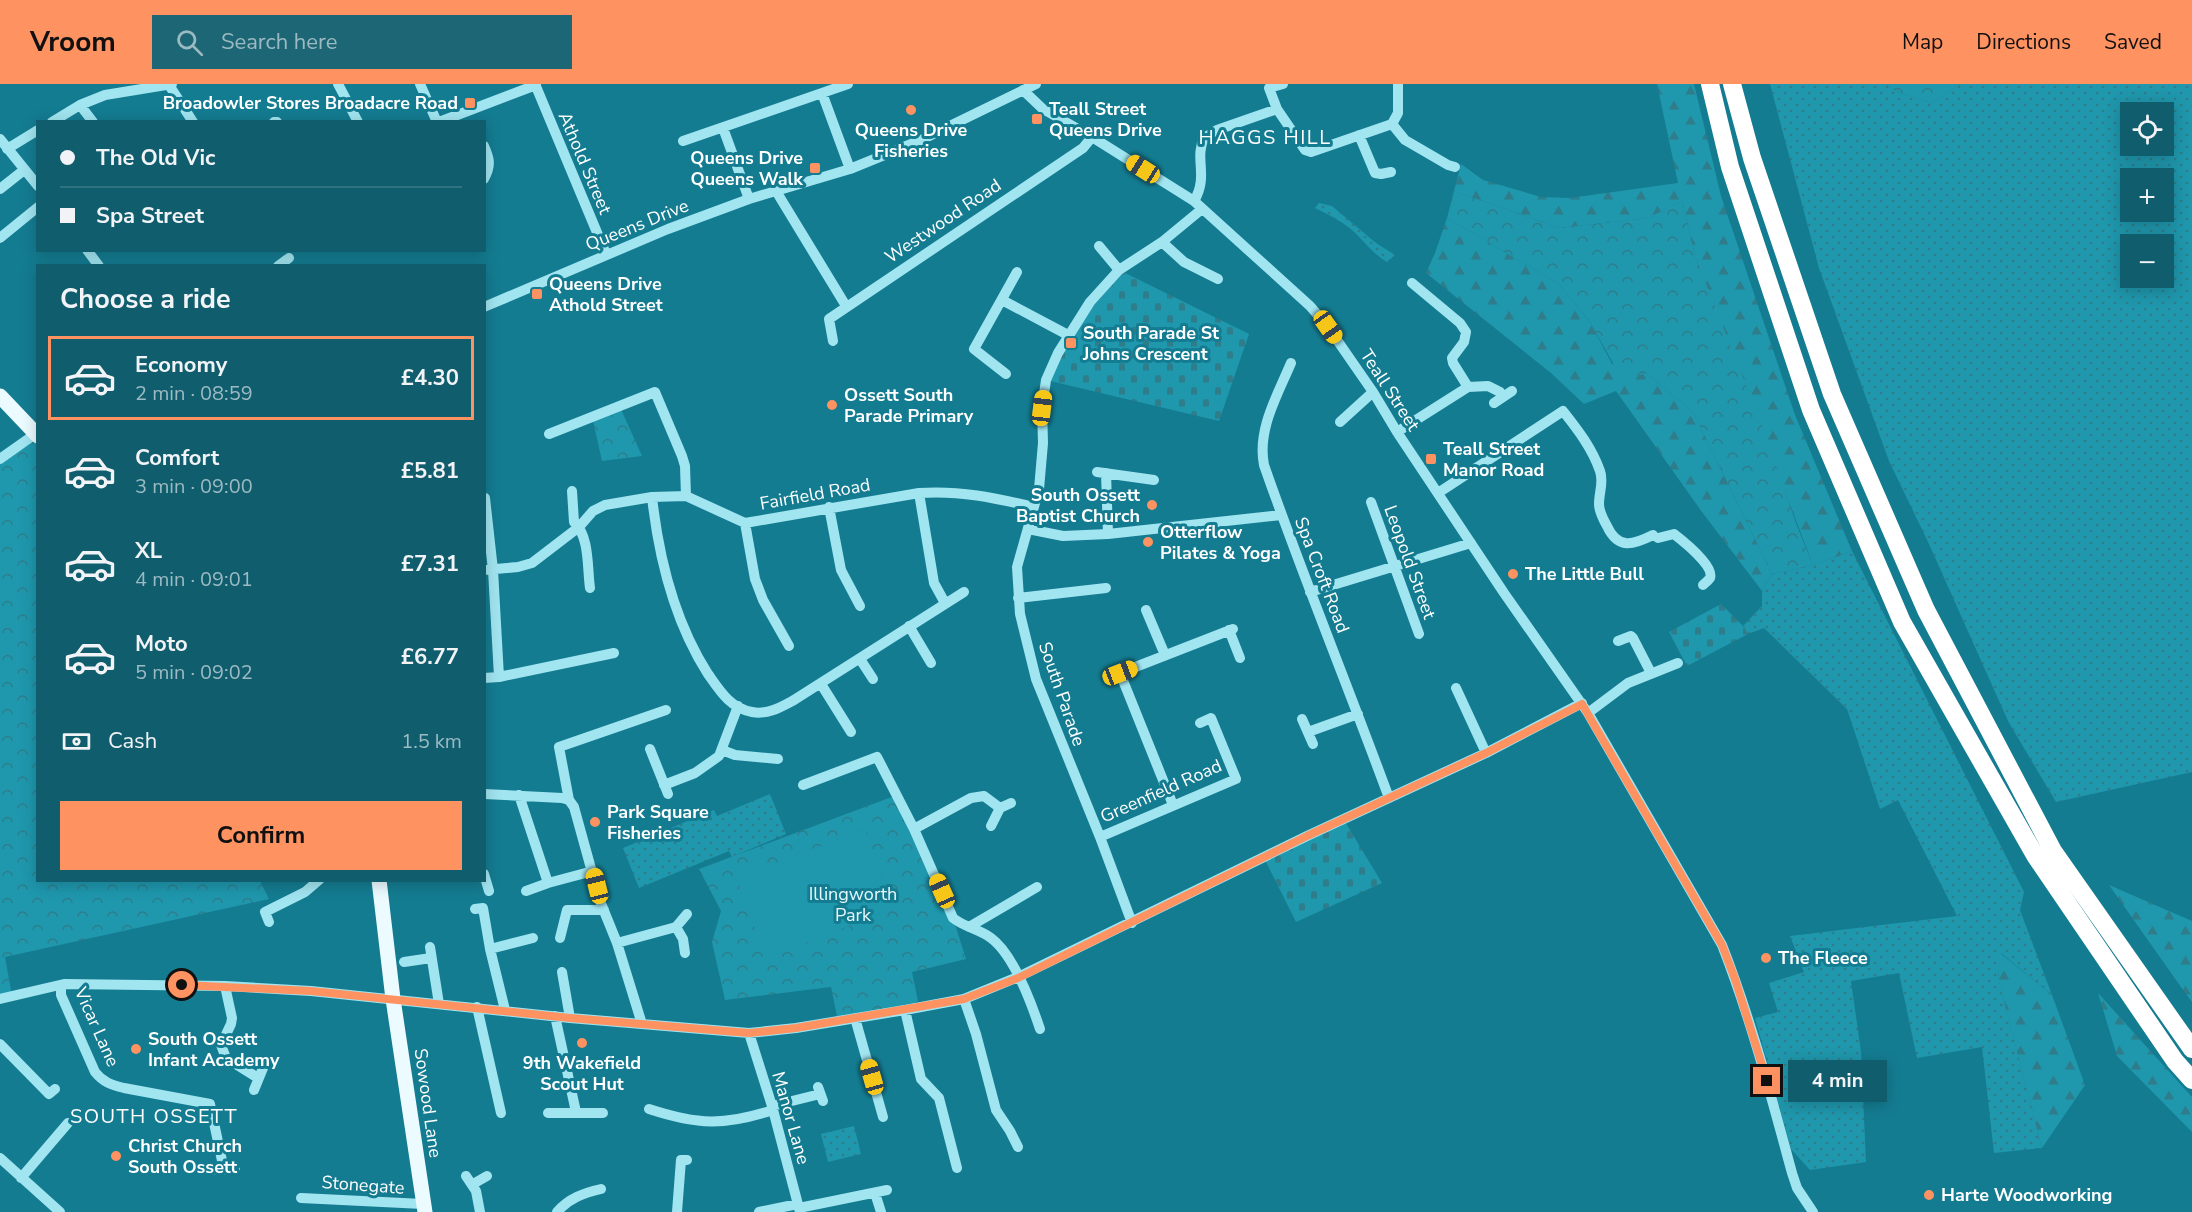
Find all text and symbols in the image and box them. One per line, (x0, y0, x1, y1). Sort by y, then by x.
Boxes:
search box (152, 15, 572, 69)
text: Vroom (30, 23, 116, 61)
icon: search (173, 26, 206, 59)
text: Search here (221, 27, 338, 57)
text: Map (1902, 28, 1943, 56)
text: Directions (1976, 28, 2071, 56)
text: Saved (2104, 28, 2162, 56)
place label: Broadowler Stores Broadacre Road (163, 91, 458, 115)
marker: Broadowler Stores Broadacre Road (463, 96, 477, 110)
place label: Teall Street Queens Drive (1049, 97, 1162, 142)
map controls (2120, 102, 2174, 288)
button: locate (2120, 102, 2174, 156)
marker: Queens Drive Fisheries (904, 103, 918, 117)
street label: Athold Street (553, 108, 618, 218)
marker: Teall Street Queens Drive (1030, 112, 1044, 126)
place label: Queens Drive Fisheries (855, 118, 968, 163)
district label: HAGGS HILL (1198, 124, 1332, 151)
text: The Old Vic (96, 143, 215, 173)
place label: Queens Drive Queens Walk (690, 146, 803, 191)
car (1123, 152, 1163, 186)
marker: Queens Drive Queens Walk (808, 161, 822, 175)
button: + (2120, 168, 2174, 222)
street label: Westwood Road (880, 173, 1006, 269)
street label: Queens Drive (582, 193, 692, 257)
text: Spa Street (96, 201, 204, 231)
button: − (2120, 234, 2174, 288)
place label: Queens Drive Athold Street (549, 272, 663, 317)
text: Choose a ride (60, 281, 231, 318)
marker: Queens Drive Athold Street (530, 287, 544, 301)
car (1310, 307, 1346, 347)
place label: South Parade St Johns Crescent (1082, 321, 1219, 366)
marker: South Parade St Johns Crescent (1064, 336, 1078, 350)
street label: Teall Street (1355, 344, 1426, 436)
text: Economy (135, 350, 227, 380)
icon: car (63, 351, 117, 405)
text: £4.30 (401, 363, 459, 393)
text: 2 min · 08:59 (135, 380, 253, 407)
place label: Ossett South Parade Primary (844, 383, 974, 428)
car (1031, 389, 1053, 427)
marker: Ossett South Parade Primary (825, 398, 839, 412)
place label: Teall Street Manor Road (1443, 437, 1544, 482)
text: Comfort (135, 443, 219, 473)
icon: car (63, 444, 117, 498)
marker: Teall Street Manor Road (1424, 452, 1438, 466)
text: £5.81 (401, 456, 459, 486)
street label: Fairfield Road (758, 472, 872, 516)
text: 3 min · 09:00 (135, 473, 253, 500)
place label: South Ossett Baptist Church (1016, 483, 1140, 528)
marker: South Ossett Baptist Church (1145, 498, 1159, 512)
street label: Leopold Street (1378, 502, 1442, 623)
street label: Spa Croft Road (1289, 514, 1355, 636)
place label: Otterflow Pilates & Yoga (1160, 520, 1281, 565)
marker: Otterflow Pilates & Yoga (1141, 535, 1155, 549)
text: XL (135, 536, 162, 566)
icon: car (63, 537, 117, 591)
text: £7.31 (401, 549, 459, 579)
place label: The Little Bull (1525, 562, 1644, 586)
text: 4 min · 09:01 (135, 566, 253, 593)
marker: The Little Bull (1506, 567, 1520, 581)
text: Moto (135, 629, 188, 659)
icon: car (63, 630, 117, 684)
street label: South Parade (1033, 639, 1091, 749)
text: £6.77 (401, 642, 459, 672)
car (1100, 658, 1140, 688)
text: 5 min · 09:02 (135, 659, 253, 686)
icon: cash (60, 725, 93, 758)
text: Cash (108, 726, 157, 756)
text: 1.5 km (401, 728, 462, 755)
street label: Greenfield Road (1096, 753, 1226, 829)
place label: Park Square Fisheries (607, 800, 709, 845)
button: Confirm (60, 801, 462, 870)
marker: Park Square Fisheries (588, 815, 602, 829)
car (584, 866, 610, 906)
car (926, 871, 958, 911)
park label: Illingworth Park (809, 882, 897, 927)
place label: The Fleece (1778, 946, 1868, 970)
marker: The Fleece (1759, 951, 1773, 965)
route start (168, 971, 195, 998)
street label: Vicar Lane (68, 983, 125, 1071)
place label: South Ossett Infant Academy (148, 1027, 280, 1072)
marker: 9th Wakefield Scout Hut (575, 1036, 589, 1050)
marker: South Ossett Infant Academy (129, 1042, 143, 1056)
street label: Sowood Lane (408, 1047, 448, 1159)
place label: 9th Wakefield Scout Hut (523, 1051, 641, 1096)
car (858, 1057, 886, 1097)
callout: 4 min (1788, 1060, 1887, 1102)
route end (1753, 1067, 1780, 1094)
text: 4 min (1812, 1067, 1863, 1094)
street label: Manor Lane (766, 1069, 816, 1167)
district label: SOUTH OSSETT (70, 1103, 238, 1130)
place label: Christ Church South Ossett (128, 1134, 242, 1179)
marker: Christ Church South Ossett (109, 1149, 123, 1163)
street label: Stonegate (321, 1170, 405, 1200)
place label: Harte Woodworking (1941, 1183, 2112, 1207)
marker: Harte Woodworking (1922, 1188, 1936, 1202)

